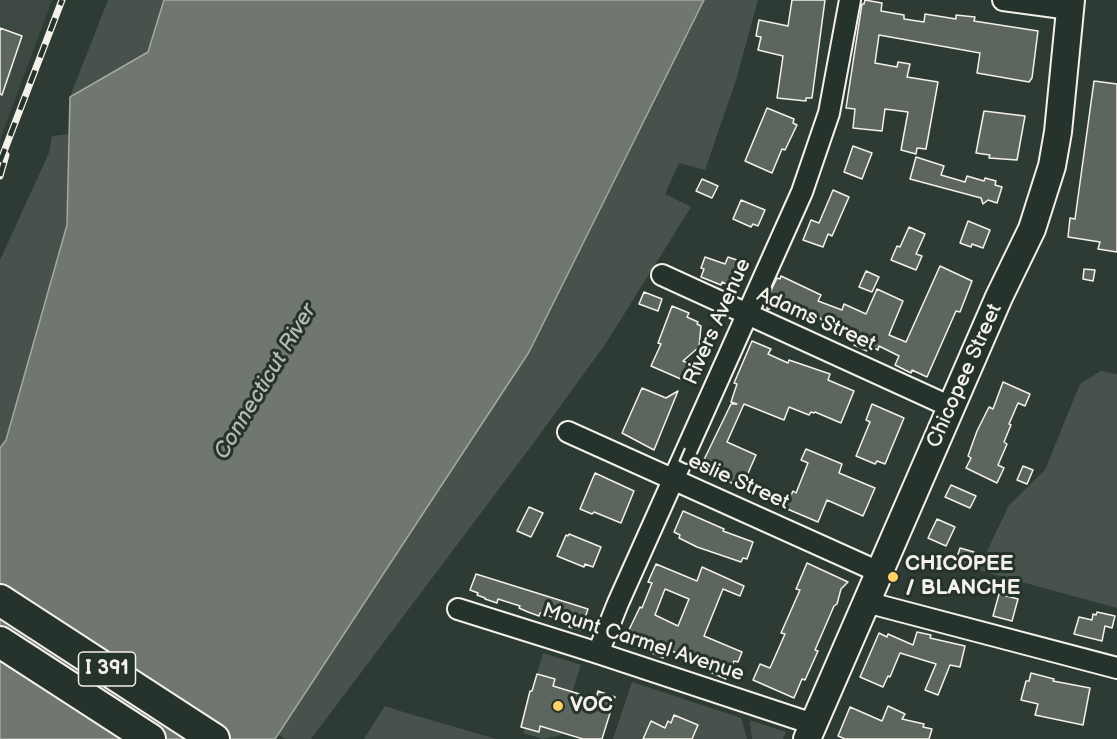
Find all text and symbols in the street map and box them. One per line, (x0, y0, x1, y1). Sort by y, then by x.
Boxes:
street label: Rivers Avenue (679, 255, 757, 389)
street label: Adams Street (753, 283, 879, 357)
water label: Connecticut River (209, 299, 323, 465)
street label: Chicopee Street (922, 300, 1008, 452)
street label: Leslie Street (673, 444, 793, 516)
place label: CHICOPEE / BLANCHE (905, 552, 1020, 602)
marker: CHICOPEE / BLANCHE (886, 570, 900, 584)
street label: Mount Carmel Avenue (539, 598, 747, 688)
road number: I 391 (78, 652, 136, 686)
place label: VOC (570, 693, 613, 719)
marker: VOC (551, 699, 565, 713)

